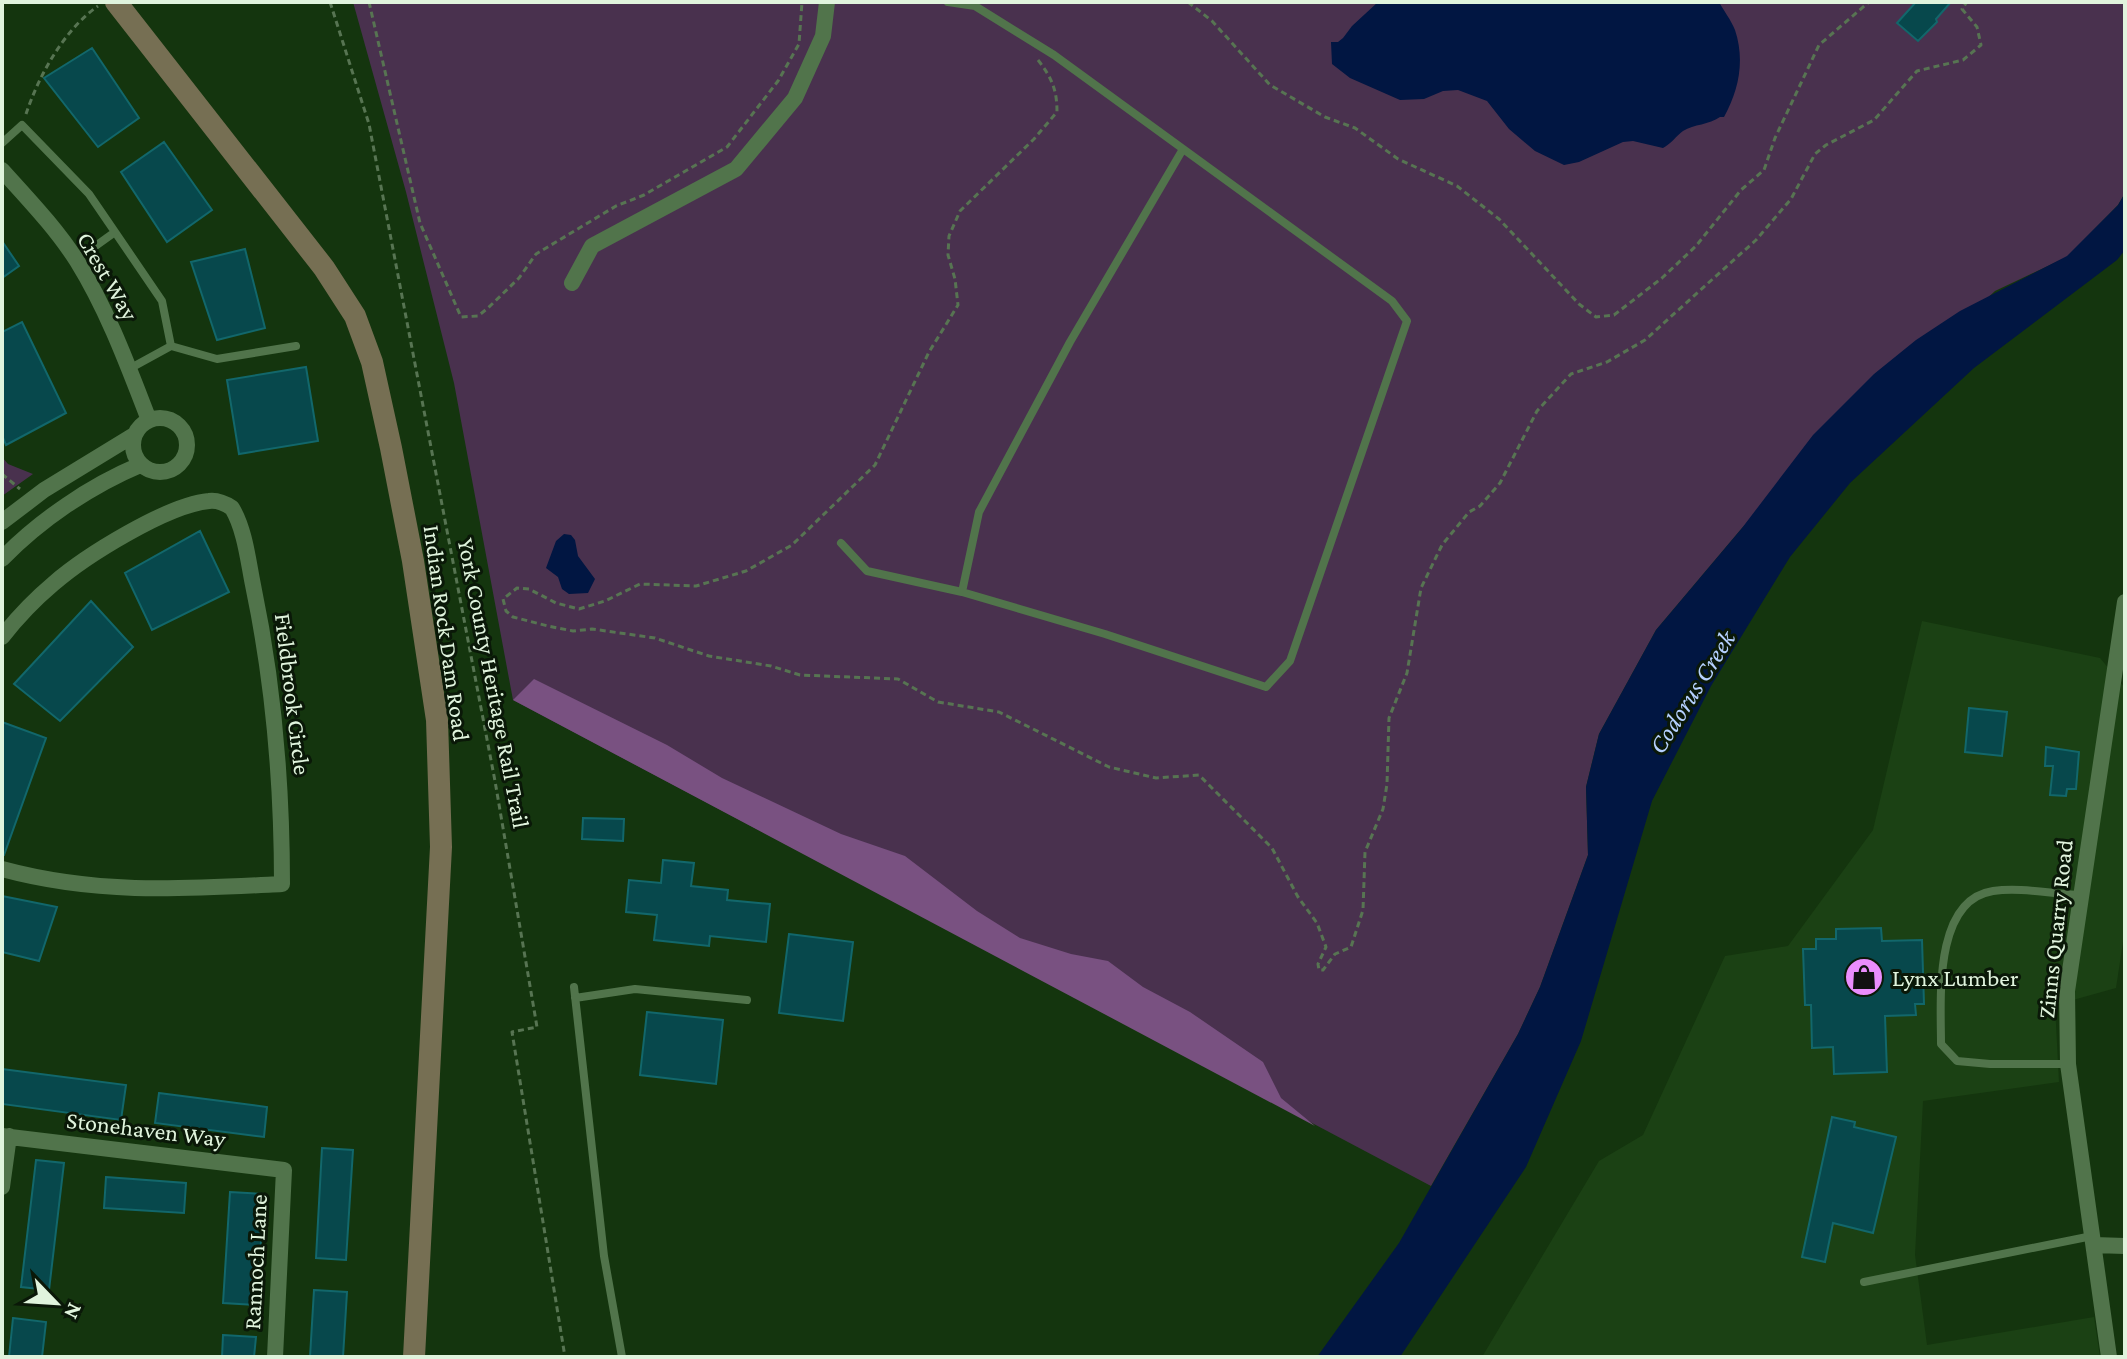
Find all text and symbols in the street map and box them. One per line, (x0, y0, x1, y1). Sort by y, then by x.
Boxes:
street label: Crest Way (72, 227, 145, 326)
street label: Indian Rock Dam Road (418, 523, 476, 743)
street label: York County Heritage Rail Trail (453, 536, 535, 830)
street label: Fieldbrook Circle (270, 612, 316, 776)
water label: Codorus Creek (1643, 624, 1742, 759)
street label: Zinns Quarry Road (2032, 838, 2078, 1020)
shop icon: Lynx Lumber (1843, 956, 1885, 998)
place label: Lynx Lumber (1892, 964, 2019, 991)
street label: Stonehaven Way (65, 1106, 228, 1152)
street label: Rannoch Lane (238, 1194, 272, 1330)
north arrow (16, 1263, 96, 1343)
text: N (59, 1299, 88, 1323)

